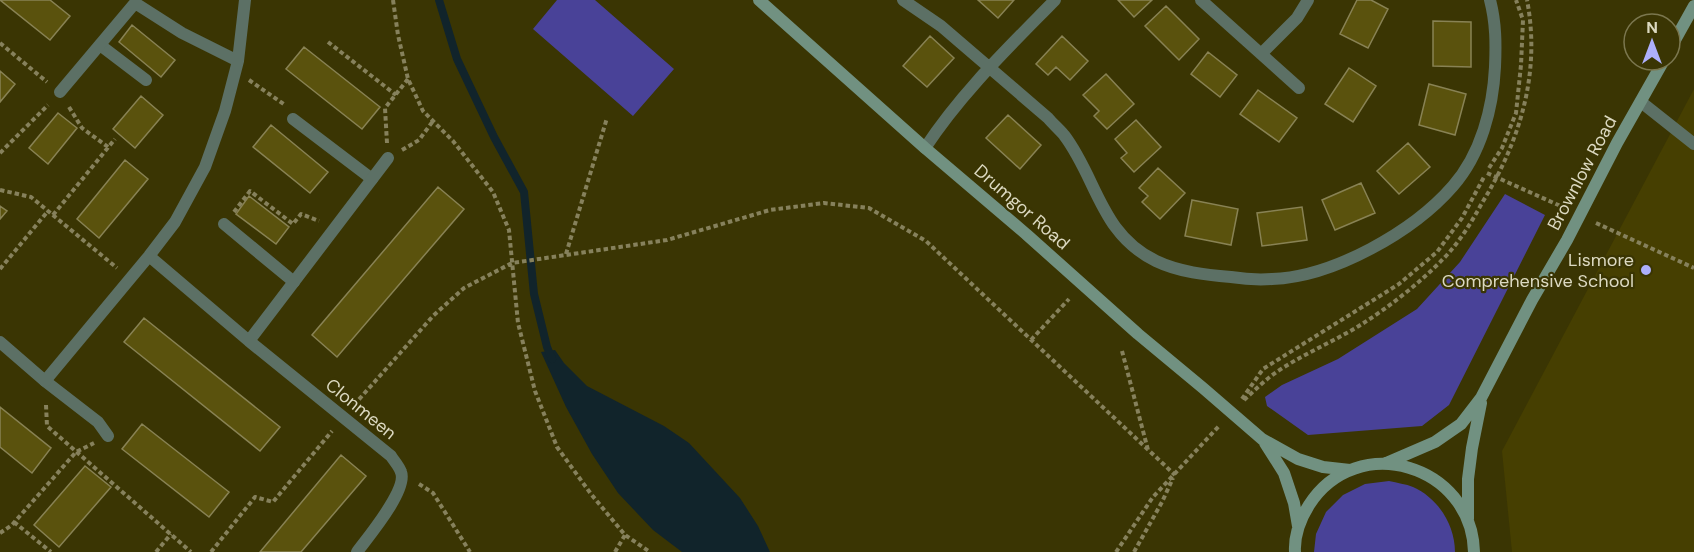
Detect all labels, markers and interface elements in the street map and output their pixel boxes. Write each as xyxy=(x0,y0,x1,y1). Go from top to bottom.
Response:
north arrow xyxy=(1622,12,1682,72)
text: N xyxy=(1646,17,1658,38)
street label: Brownlow Road xyxy=(1542,112,1622,234)
street label: Drumgor Road xyxy=(969,159,1075,255)
place label: Lismore Comprehensive School xyxy=(1442,248,1634,293)
marker: Lismore Comprehensive School xyxy=(1639,263,1653,277)
street label: Clonmeen xyxy=(321,373,401,445)

